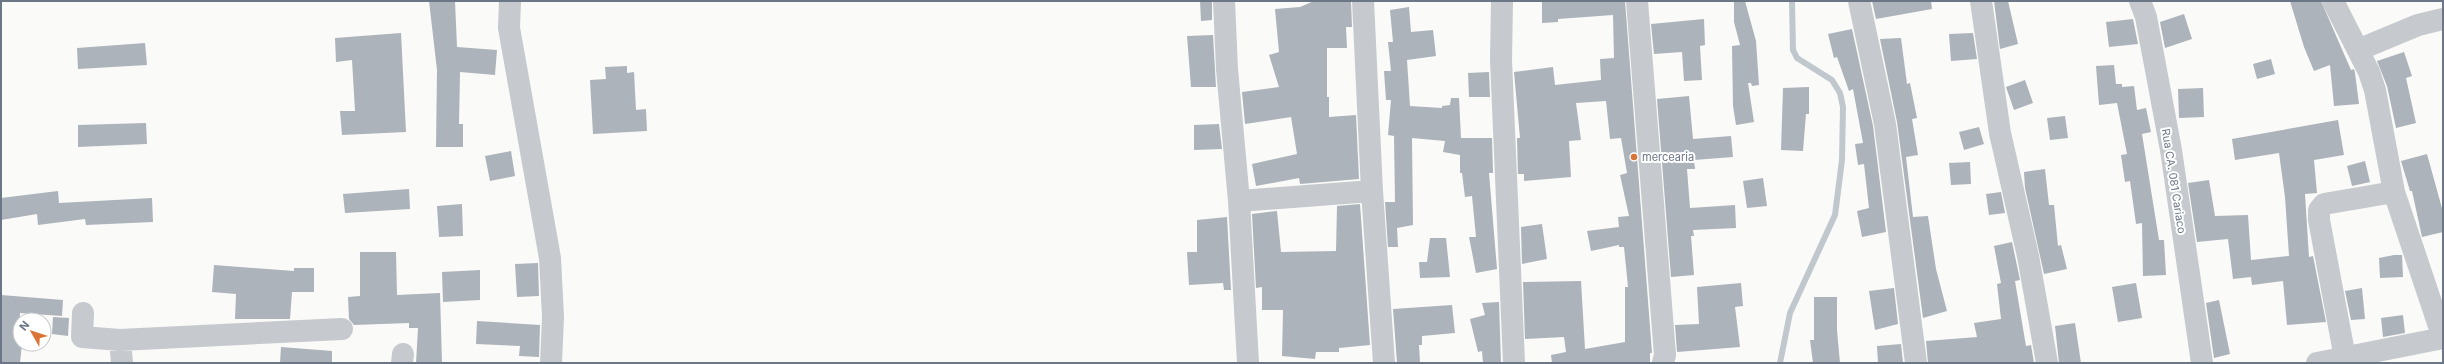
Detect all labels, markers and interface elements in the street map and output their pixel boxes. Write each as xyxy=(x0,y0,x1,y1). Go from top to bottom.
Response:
street label: Rua CA. 081 Cariaco xyxy=(2159,128,2189,235)
place label: mercearia xyxy=(1642,150,1694,164)
marker: mercearia xyxy=(1629,152,1639,162)
north arrow xyxy=(12,312,52,352)
text: N xyxy=(16,318,32,333)

